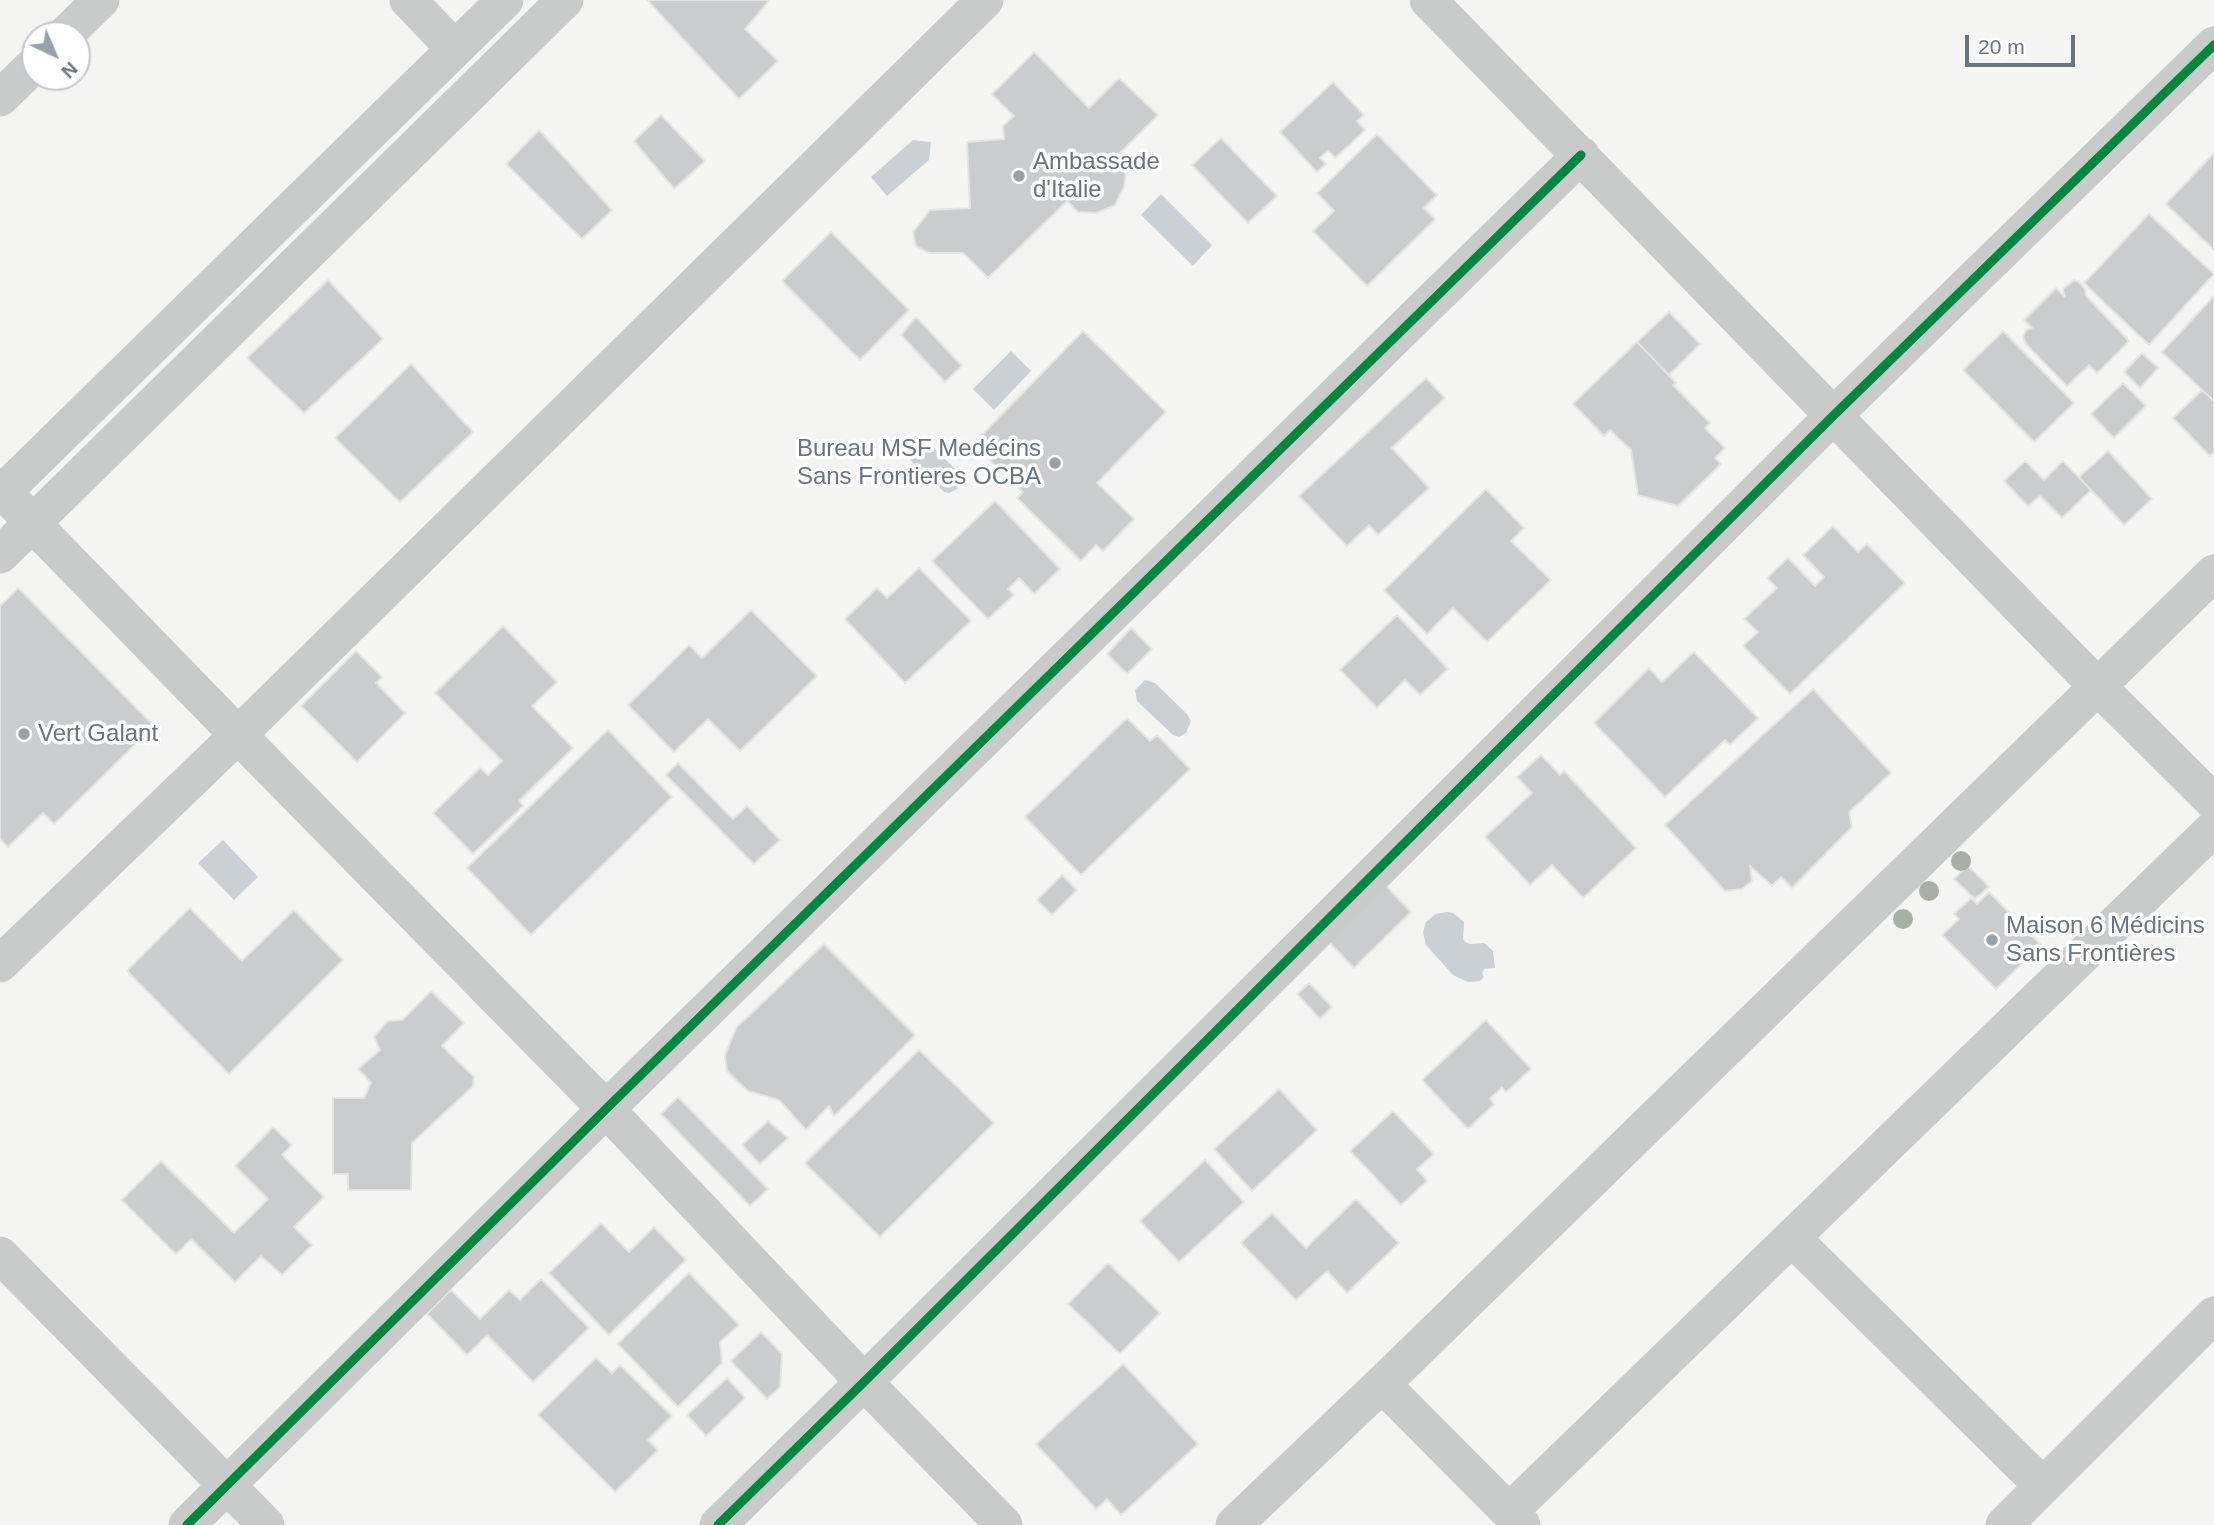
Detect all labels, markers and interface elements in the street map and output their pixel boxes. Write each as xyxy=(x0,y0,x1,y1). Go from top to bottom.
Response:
north arrow xyxy=(21,21,91,91)
scale bar xyxy=(1969,21,2079,65)
text: 20 m xyxy=(1978,35,2025,58)
text: N xyxy=(57,58,82,82)
place label: Ambassade d'Italie xyxy=(1033,148,1160,204)
marker: Ambassade d'Italie xyxy=(1011,168,1027,184)
place label: Bureau MSF Medécins Sans Frontieres OCBA xyxy=(797,435,1041,491)
marker: Bureau MSF Medécins Sans Frontieres OCBA xyxy=(1047,455,1063,471)
place label: Vert Galant xyxy=(38,720,158,748)
marker: Vert Galant xyxy=(16,726,32,742)
place label: Maison 6 Médicins Sans Frontières xyxy=(2006,912,2205,968)
marker: Maison 6 Médicins Sans Frontières xyxy=(1984,932,2000,948)

